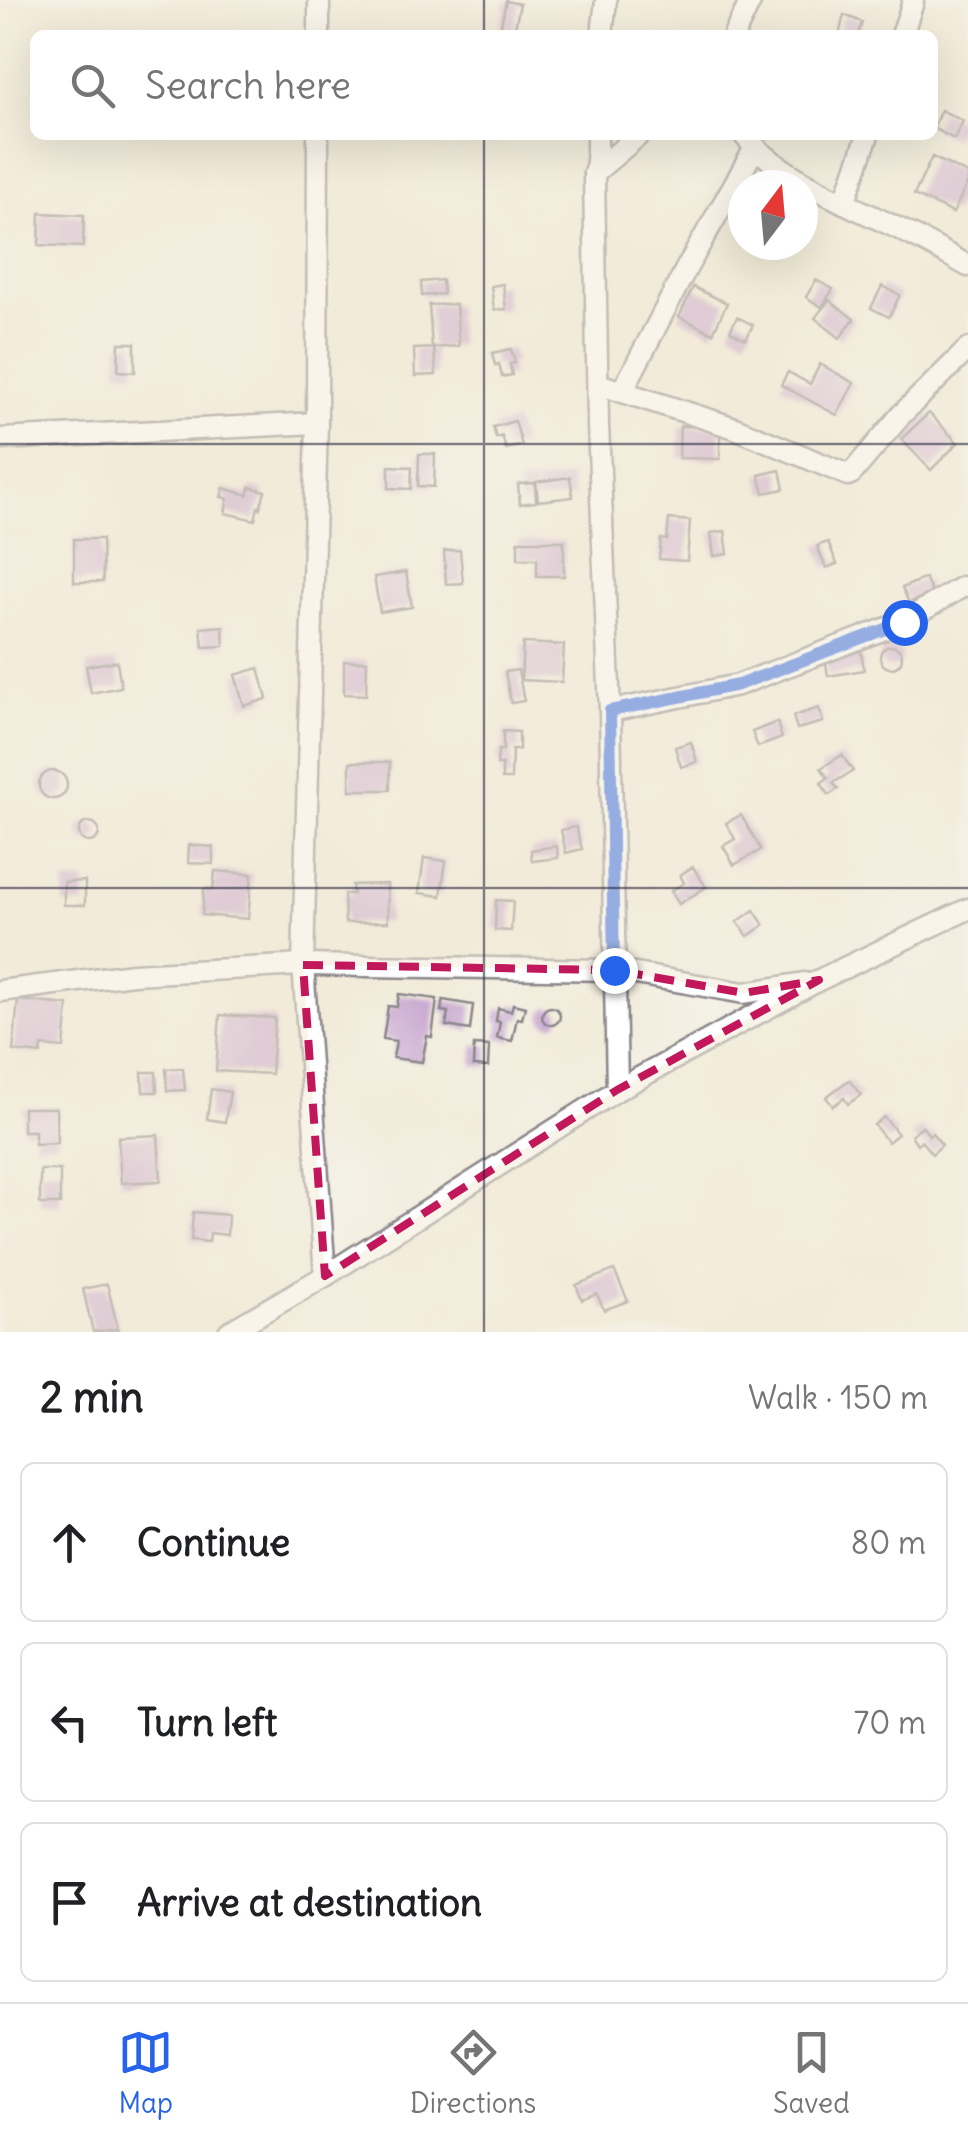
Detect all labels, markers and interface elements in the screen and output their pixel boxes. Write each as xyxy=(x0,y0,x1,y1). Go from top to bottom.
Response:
search box xyxy=(30,30,938,140)
icon: search xyxy=(65,58,120,113)
text: Search here xyxy=(145,62,351,109)
north arrow xyxy=(728,170,818,260)
route start xyxy=(882,600,928,646)
route end xyxy=(592,948,638,994)
text: 2 min xyxy=(40,1371,144,1423)
text: Walk · 150 m xyxy=(748,1377,928,1418)
icon: ahead xyxy=(42,1515,97,1570)
text: Continue xyxy=(137,1519,290,1566)
text: 80 m xyxy=(851,1522,926,1563)
icon: left xyxy=(42,1695,97,1750)
text: Turn left xyxy=(137,1699,277,1746)
text: 70 m xyxy=(854,1702,926,1743)
icon: arrive xyxy=(42,1875,97,1930)
text: Arrive at destination xyxy=(137,1879,482,1926)
tab: Map xyxy=(118,2025,173,2121)
tab: Directions xyxy=(410,2025,536,2121)
tab: Saved xyxy=(773,2025,850,2121)

